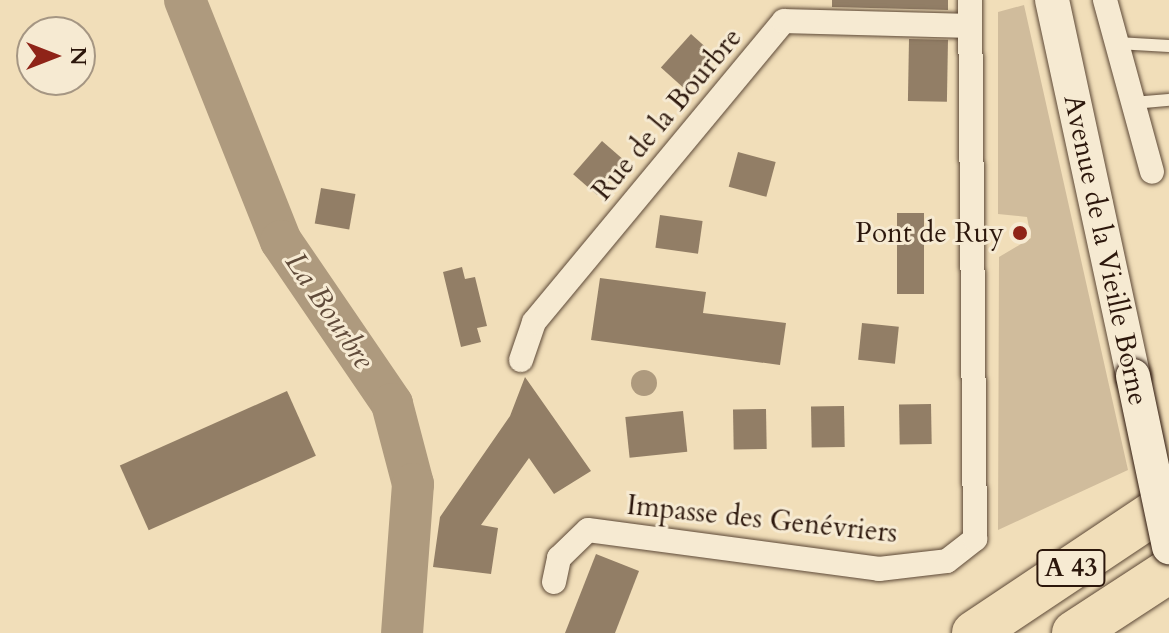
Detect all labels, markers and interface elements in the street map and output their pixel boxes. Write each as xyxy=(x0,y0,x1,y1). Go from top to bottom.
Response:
north arrow xyxy=(16,16,96,96)
street label: Rue de la Bourbre xyxy=(585,21,749,207)
text: N xyxy=(63,46,93,66)
street label: Avenue de la Vieille Borne xyxy=(1057,92,1155,408)
place label: Pont de Ruy xyxy=(855,216,1004,250)
marker: Pont de Ruy xyxy=(1011,224,1029,242)
water label: La Bourbre xyxy=(277,246,381,376)
street label: Impasse des Genévriers xyxy=(625,488,899,550)
road number: A 43 xyxy=(1035,546,1107,590)

